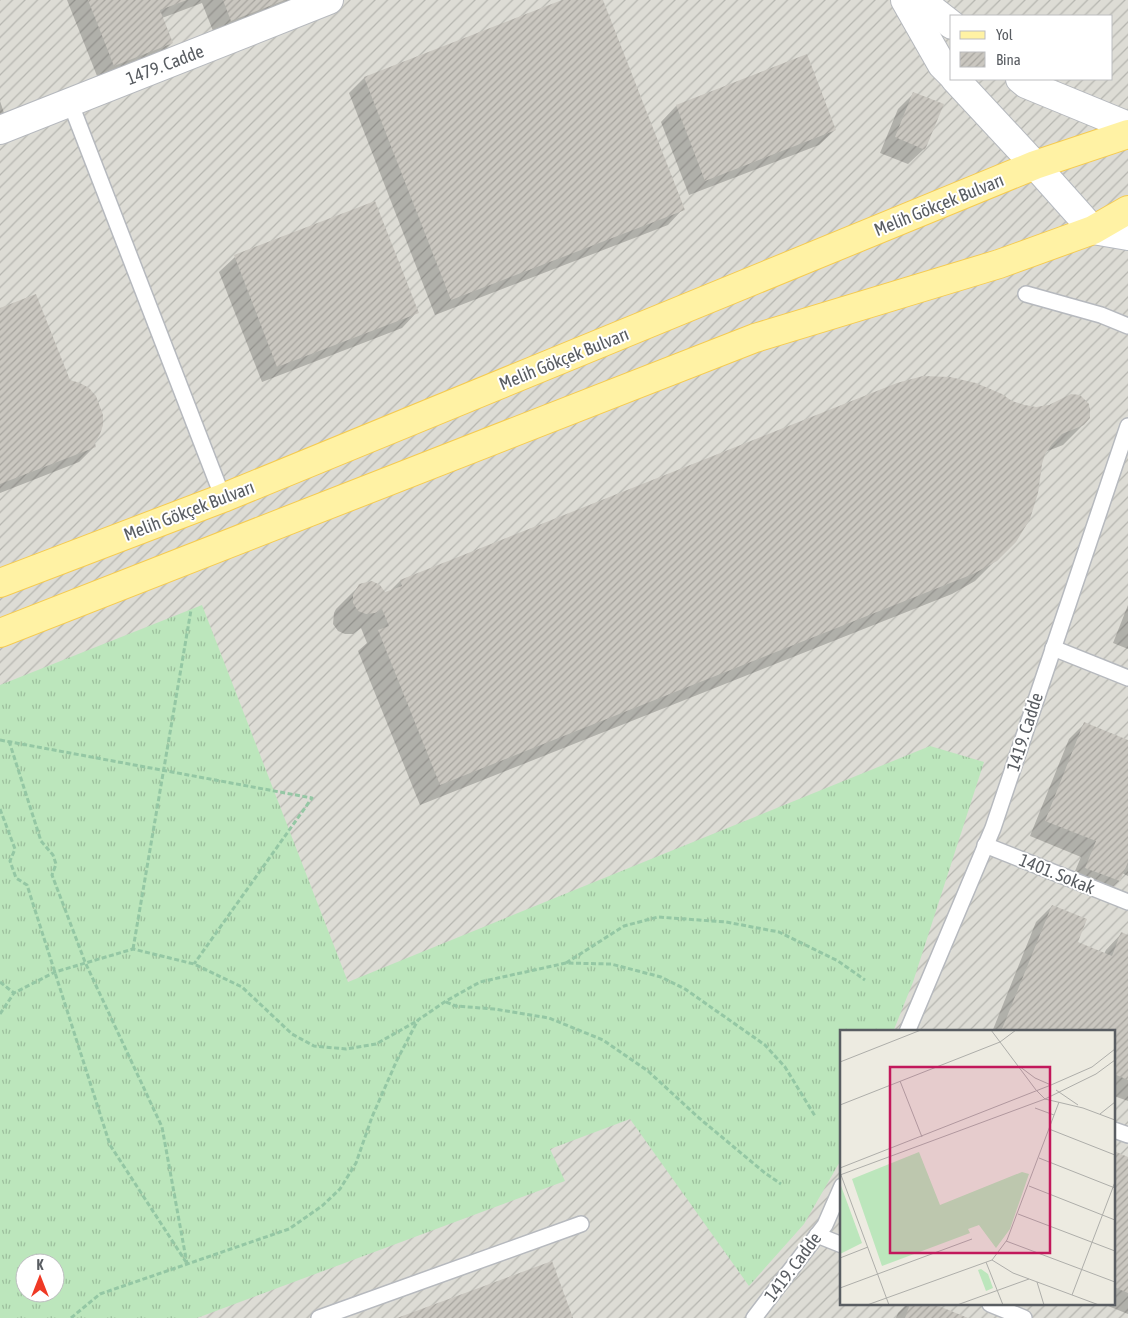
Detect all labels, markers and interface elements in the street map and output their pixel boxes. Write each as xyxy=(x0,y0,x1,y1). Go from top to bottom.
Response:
legend xyxy=(950,15,1113,80)
text: Yol xyxy=(996,26,1013,43)
street label: 1479. Cadde xyxy=(123,40,206,89)
text: Bina xyxy=(996,51,1021,68)
street label: Melih Gökçek Bulvarı xyxy=(871,169,1007,240)
street label: Melih Gökçek Bulvarı xyxy=(496,323,632,394)
street label: Melih Gökçek Bulvarı xyxy=(121,476,257,545)
street label: 1419. Cadde xyxy=(1002,690,1047,774)
street label: 1401. Sokak xyxy=(1016,849,1098,898)
inset map xyxy=(840,1030,1116,1306)
street label: 1419. Cadde xyxy=(760,1228,825,1305)
north arrow xyxy=(15,1253,65,1303)
text: K xyxy=(37,1257,44,1273)

